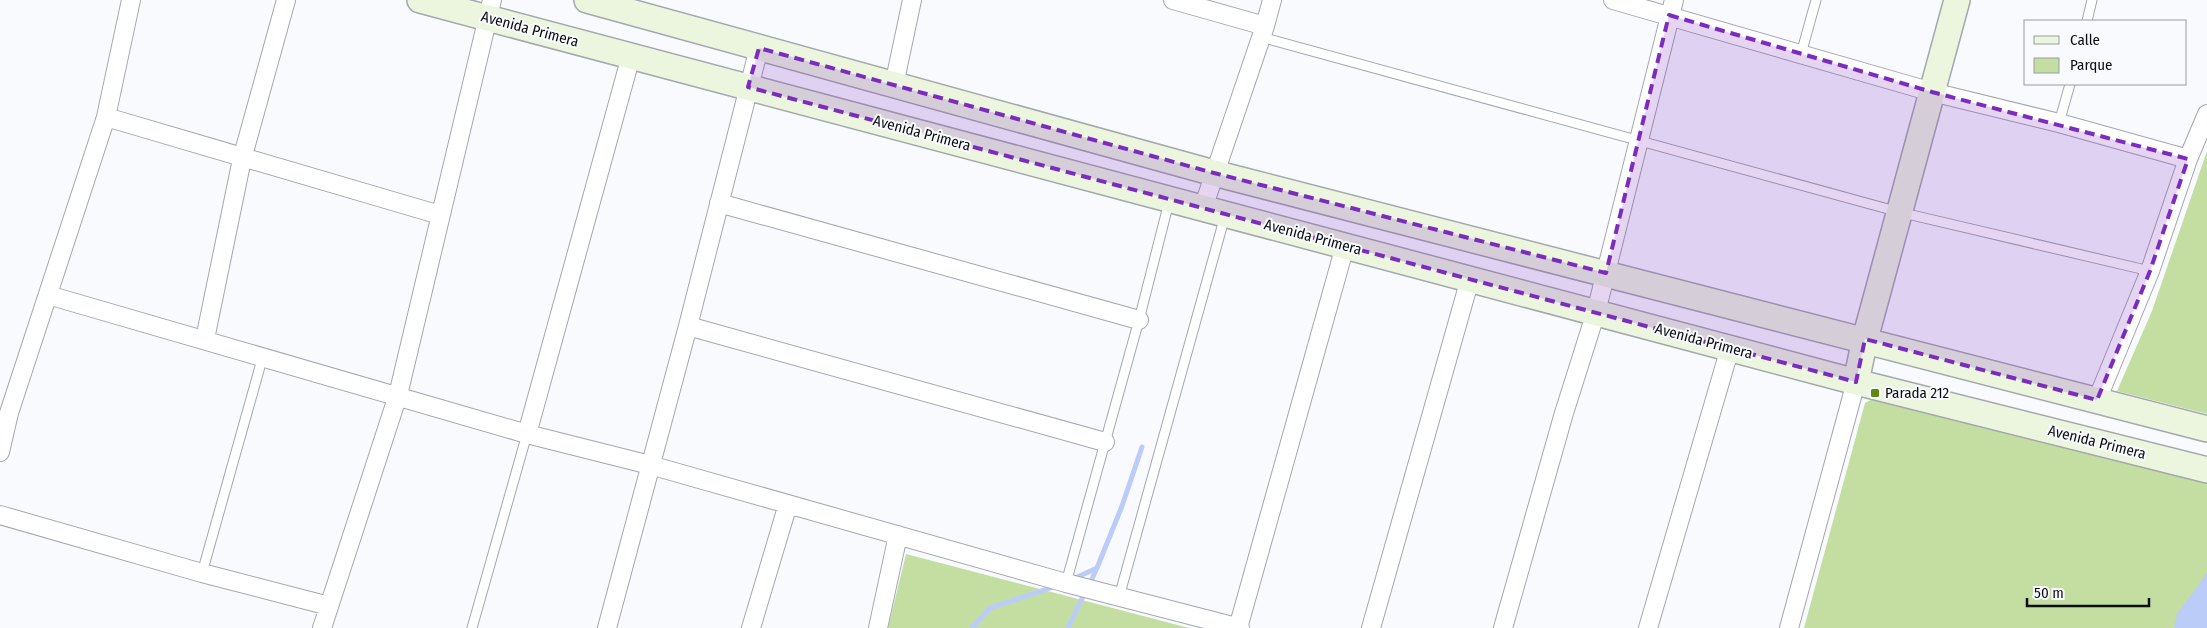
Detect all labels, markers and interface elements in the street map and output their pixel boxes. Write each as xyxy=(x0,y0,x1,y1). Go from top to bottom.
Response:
street label: Avenida Primera xyxy=(479,7,581,51)
legend xyxy=(2024,20,2187,85)
text: Calle xyxy=(2070,31,2100,49)
text: Parque xyxy=(2070,56,2113,74)
street label: Avenida Primera xyxy=(871,111,973,155)
street label: Avenida Primera xyxy=(1262,215,1364,259)
street label: Avenida Primera xyxy=(1653,319,1755,363)
place label: Parada 212 xyxy=(1885,384,1950,402)
marker: Parada 212 xyxy=(1869,387,1881,399)
street label: Avenida Primera xyxy=(2046,421,2148,463)
scale bar xyxy=(2027,576,2150,608)
text: 50 m xyxy=(2034,584,2064,602)

